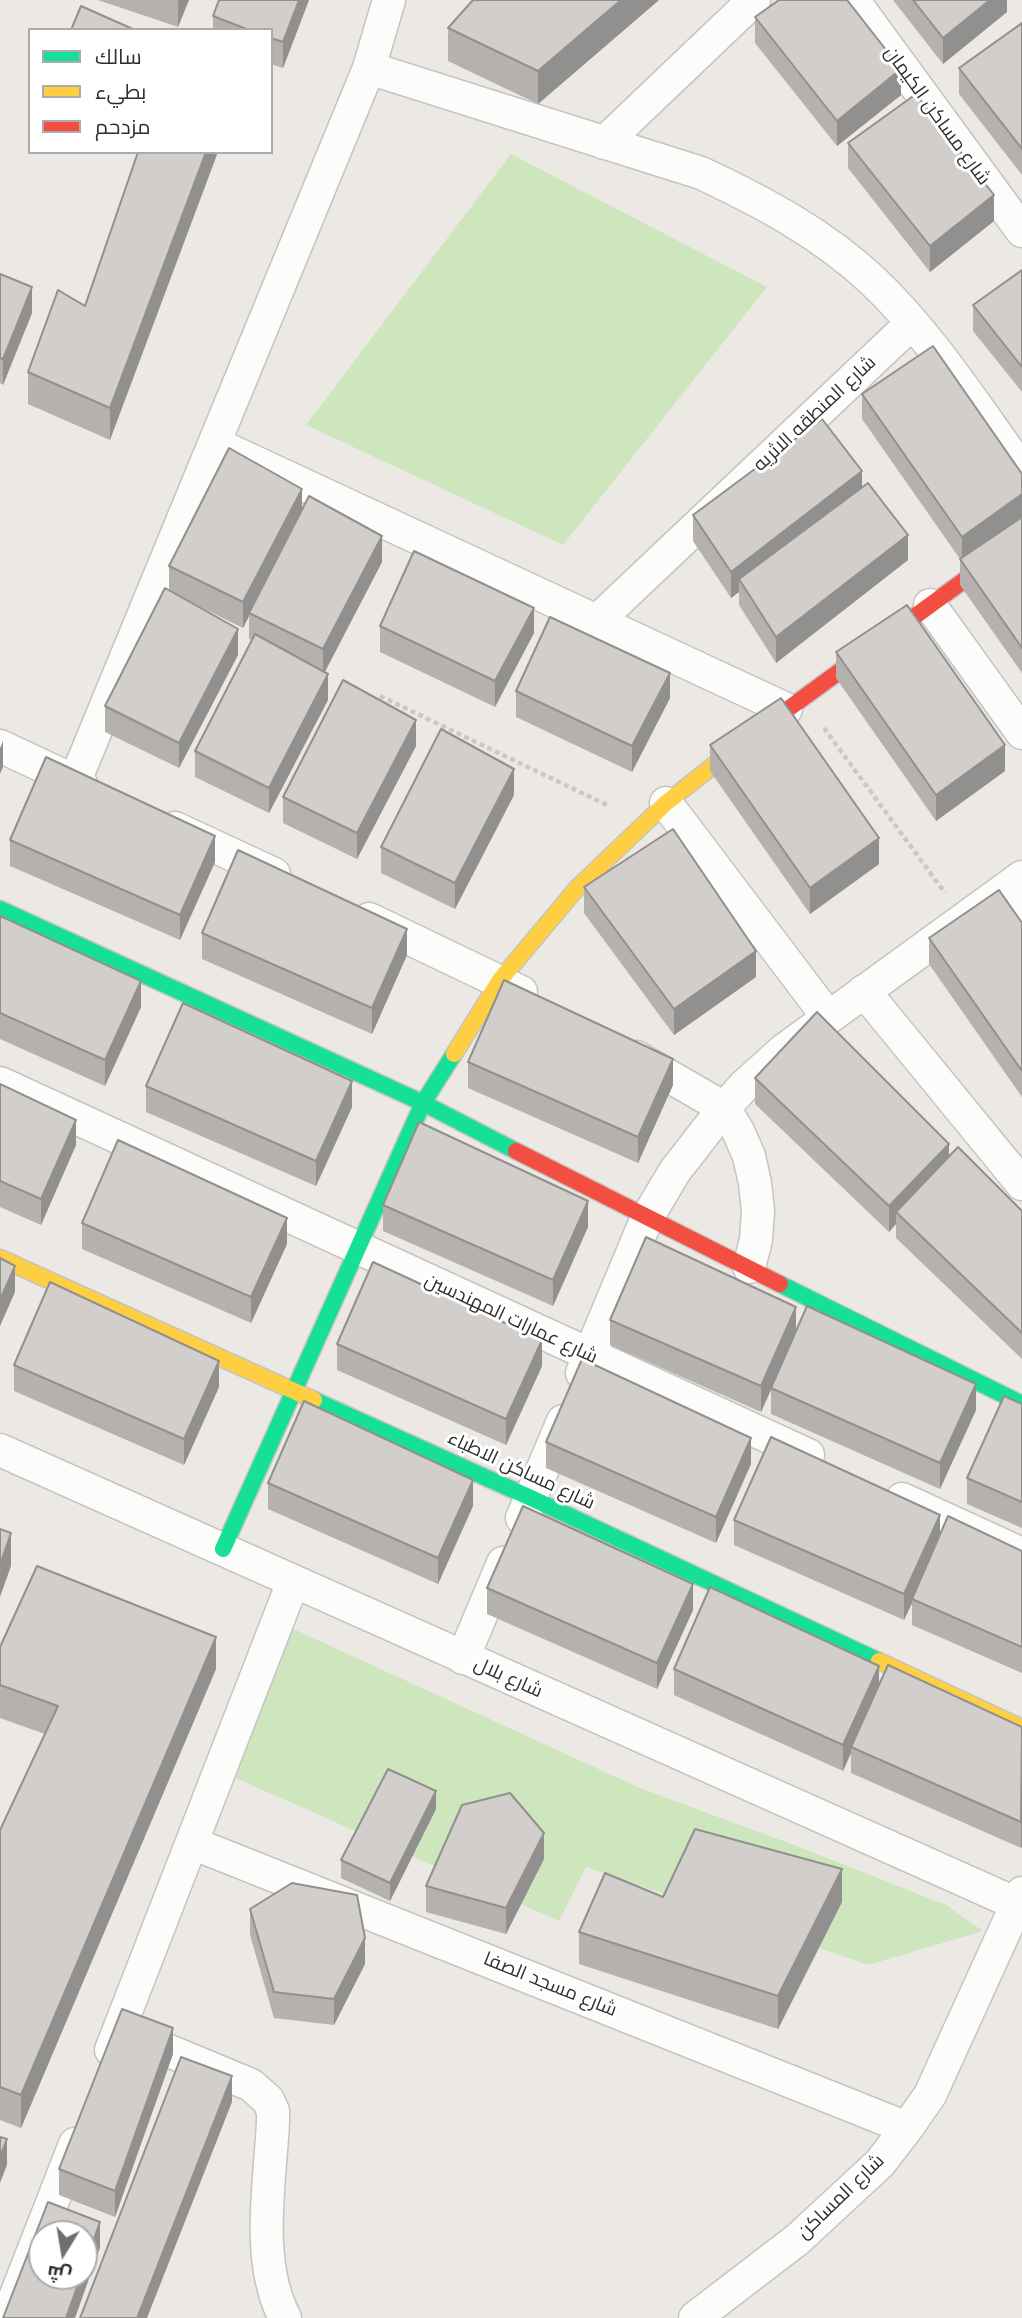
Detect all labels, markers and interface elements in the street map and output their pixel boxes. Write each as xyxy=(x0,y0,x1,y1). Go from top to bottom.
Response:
legend xyxy=(28,28,273,154)
street label: شارع مساكن الكيمان xyxy=(879,42,995,190)
text: سالك xyxy=(95,45,142,68)
text: بطيء xyxy=(95,80,146,103)
text: مزدحم xyxy=(95,115,150,138)
street label: شارع المنطقه الاثريه xyxy=(749,351,881,477)
street label: شارع عمارات المهندسين xyxy=(421,1269,601,1369)
street label: شارع مساكن الاطباء xyxy=(444,1427,598,1515)
street label: شارع بلال xyxy=(470,1653,546,1703)
street label: شارع مسجد الصفا xyxy=(480,1948,620,2022)
street label: شارع المساكن xyxy=(793,2150,889,2244)
north arrow xyxy=(28,2220,98,2290)
text: ش xyxy=(45,2262,73,2287)

